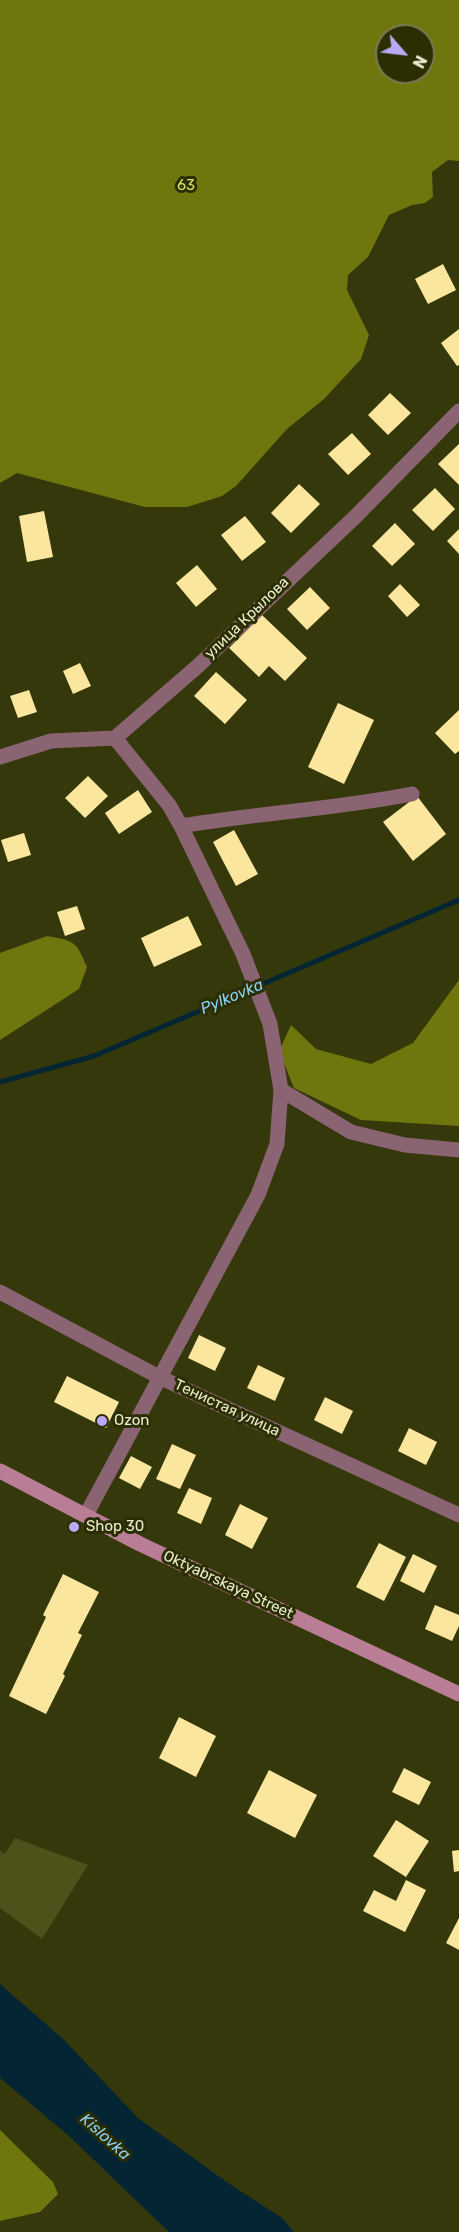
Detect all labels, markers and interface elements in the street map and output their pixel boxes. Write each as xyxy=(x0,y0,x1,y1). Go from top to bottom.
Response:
north arrow xyxy=(375,24,435,84)
text: N xyxy=(408,52,431,71)
park label: 63 xyxy=(177,177,195,195)
street label: улица Крылова xyxy=(201,573,293,663)
water label: Pylkovka xyxy=(198,975,266,1019)
street label: Тенистая улица xyxy=(171,1376,283,1440)
place label: Ozon xyxy=(114,1412,149,1430)
marker: Ozon xyxy=(95,1414,109,1428)
place label: Shop 30 xyxy=(86,1518,144,1536)
marker: Shop 30 xyxy=(67,1520,81,1534)
street label: Oktyabrskaya Street xyxy=(160,1547,296,1623)
water label: Kislovka xyxy=(76,2110,134,2164)

